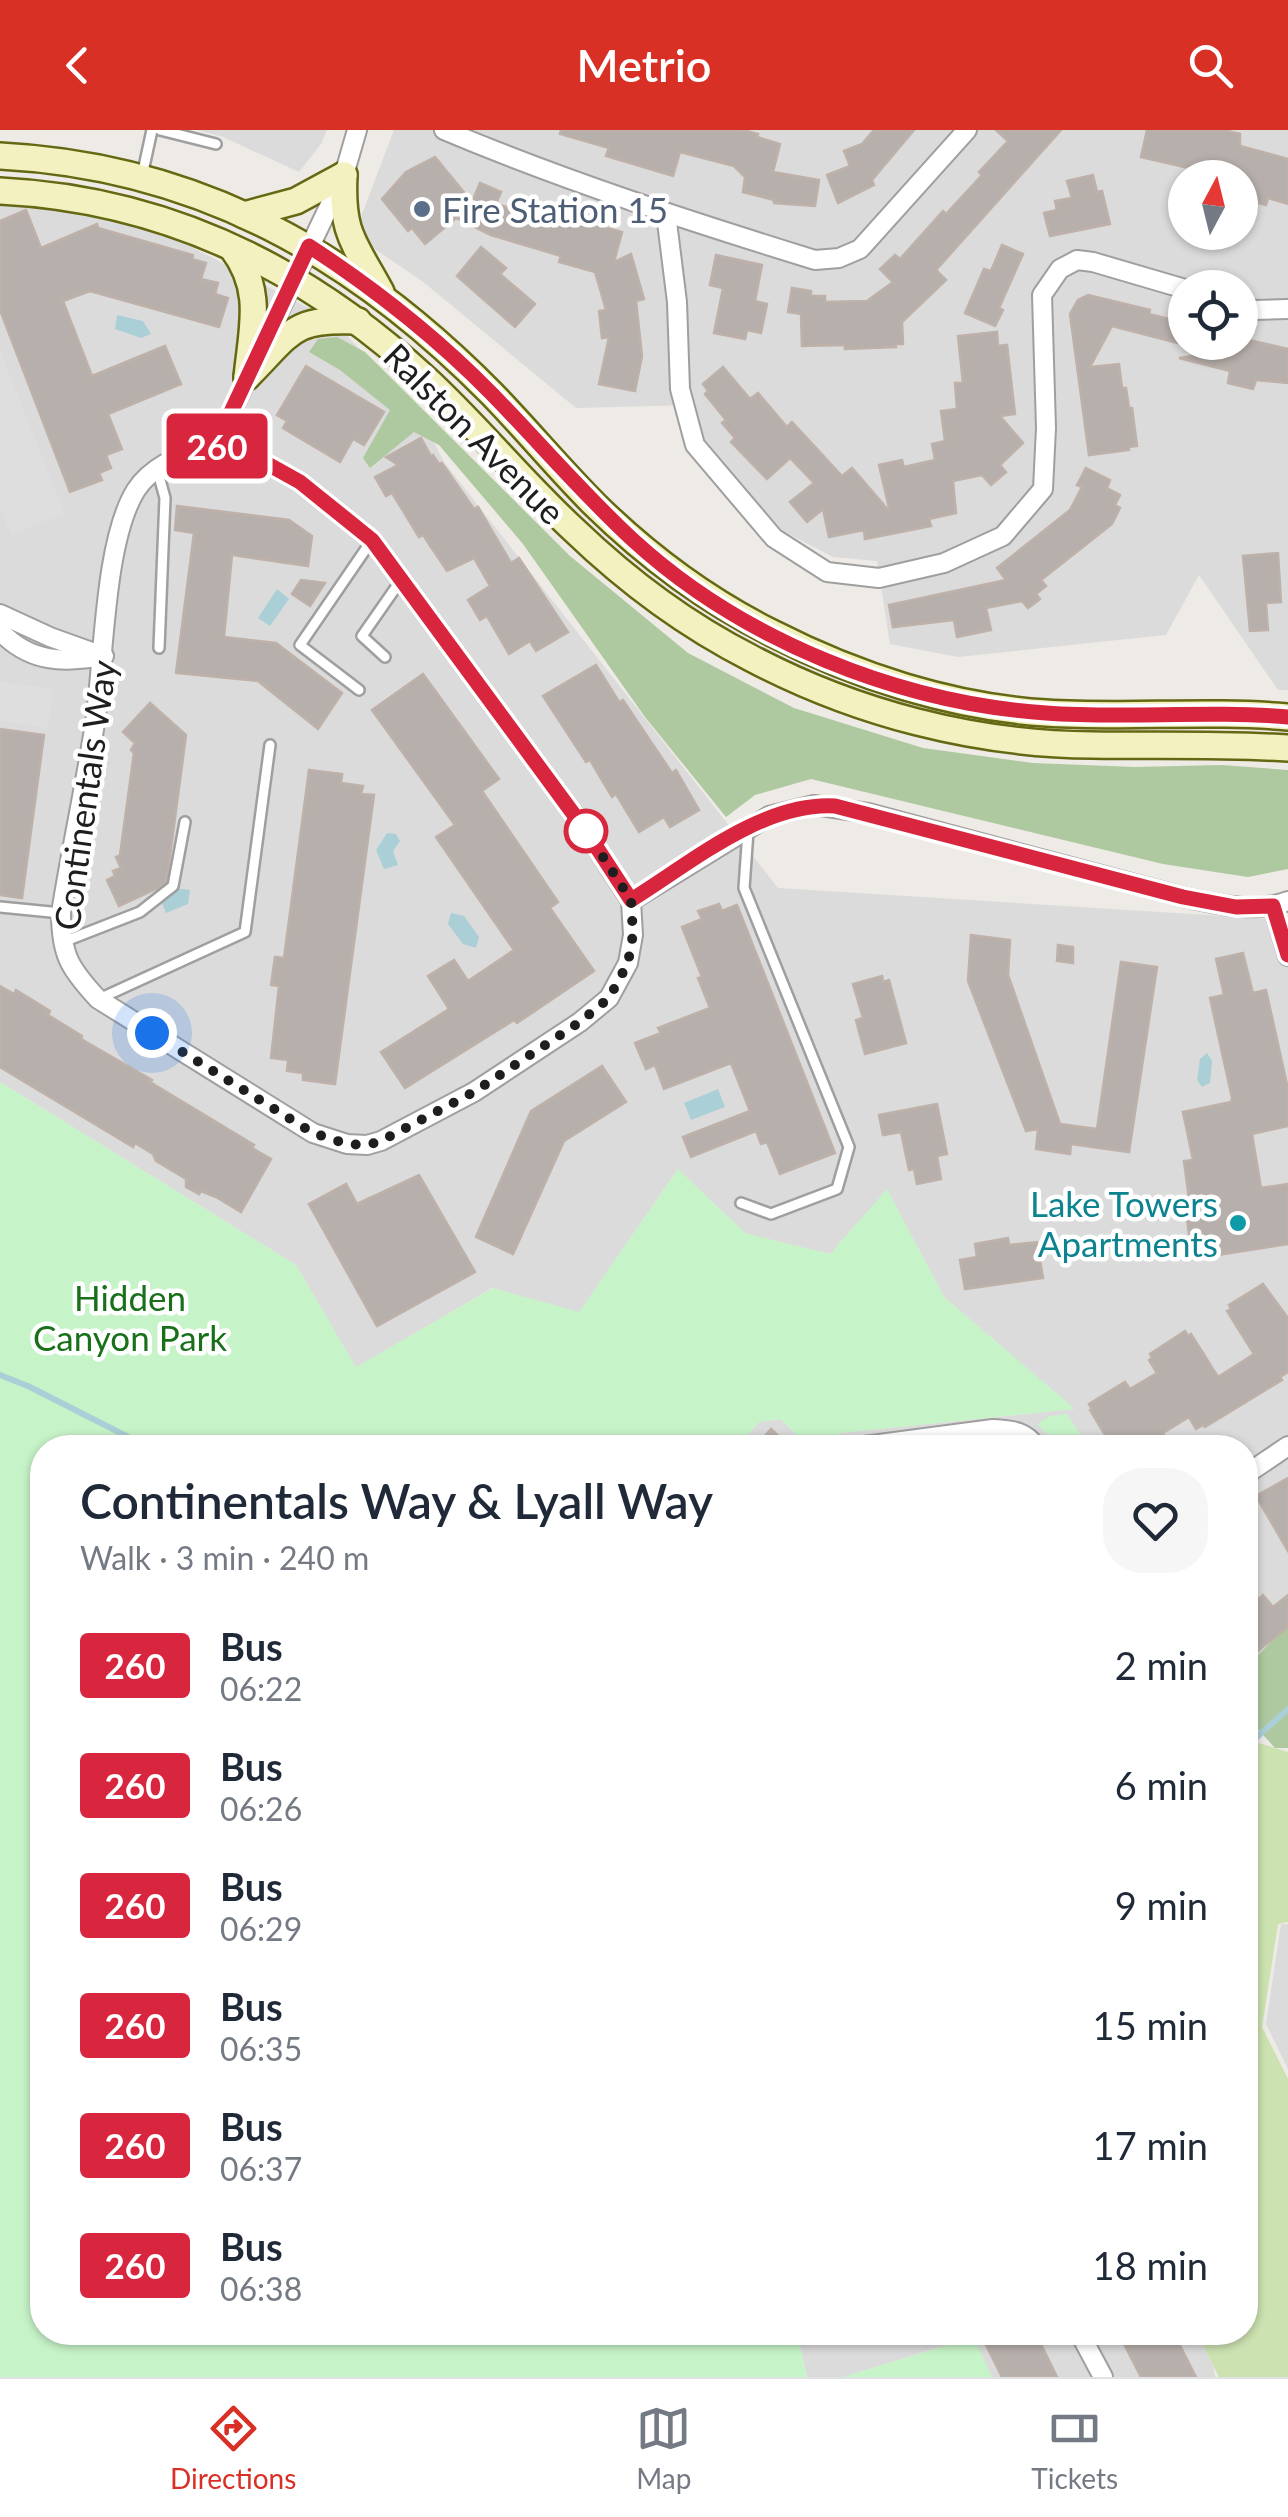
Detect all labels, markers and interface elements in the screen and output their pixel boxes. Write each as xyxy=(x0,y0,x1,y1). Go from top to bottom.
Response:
icon: back xyxy=(50,38,105,93)
text: Metrio xyxy=(576,38,712,92)
icon: search xyxy=(1183,38,1238,93)
north arrow xyxy=(1168,160,1258,250)
map controls xyxy=(1168,160,1258,360)
place label: Fire Station 15 xyxy=(442,188,668,230)
marker: Fire Station 15 xyxy=(411,198,433,220)
button: locate xyxy=(1168,270,1258,360)
street label: Ralston Avenue xyxy=(376,334,574,532)
line badge: 260 xyxy=(160,414,274,478)
text: 260 xyxy=(187,425,247,467)
street label: Continentals Way xyxy=(44,657,124,933)
unlabelled marker xyxy=(565,810,607,852)
your location xyxy=(127,1008,177,1058)
place label: Lake Towers Apartments xyxy=(1030,1182,1218,1264)
marker: Lake Towers Apartments xyxy=(1227,1212,1249,1234)
park label: Hidden Canyon Park xyxy=(33,1276,227,1358)
button: heart xyxy=(1103,1468,1208,1573)
text: Continentals Way & Lyall Way xyxy=(80,1472,713,1529)
text: Walk · 3 min · 240 m xyxy=(80,1538,369,1577)
text: Bus xyxy=(220,1623,283,1669)
text: 2 min xyxy=(1115,1642,1208,1688)
text: 260 xyxy=(105,1644,165,1686)
text: 06:22 xyxy=(220,1669,302,1708)
text: Bus xyxy=(220,1743,283,1789)
text: 6 min xyxy=(1115,1762,1208,1808)
text: 260 xyxy=(105,1764,165,1806)
text: 06:26 xyxy=(220,1789,302,1828)
text: Bus xyxy=(220,1863,283,1909)
text: 9 min xyxy=(1115,1882,1208,1928)
text: 260 xyxy=(105,1884,165,1926)
text: 06:29 xyxy=(220,1909,302,1948)
text: Bus xyxy=(220,1983,283,2029)
text: 15 min xyxy=(1093,2002,1208,2048)
text: 260 xyxy=(105,2004,165,2046)
text: 06:35 xyxy=(220,2029,302,2068)
text: Bus xyxy=(220,2103,283,2149)
text: 17 min xyxy=(1093,2122,1208,2168)
text: 260 xyxy=(105,2124,165,2166)
text: 06:37 xyxy=(220,2149,302,2188)
text: Bus xyxy=(220,2223,283,2269)
text: 18 min xyxy=(1093,2242,1208,2288)
text: 260 xyxy=(105,2244,165,2286)
text: 06:38 xyxy=(220,2269,302,2308)
tab: Directions xyxy=(170,2401,296,2495)
tab: Map xyxy=(636,2401,691,2495)
tab: Tickets xyxy=(1031,2401,1118,2495)

